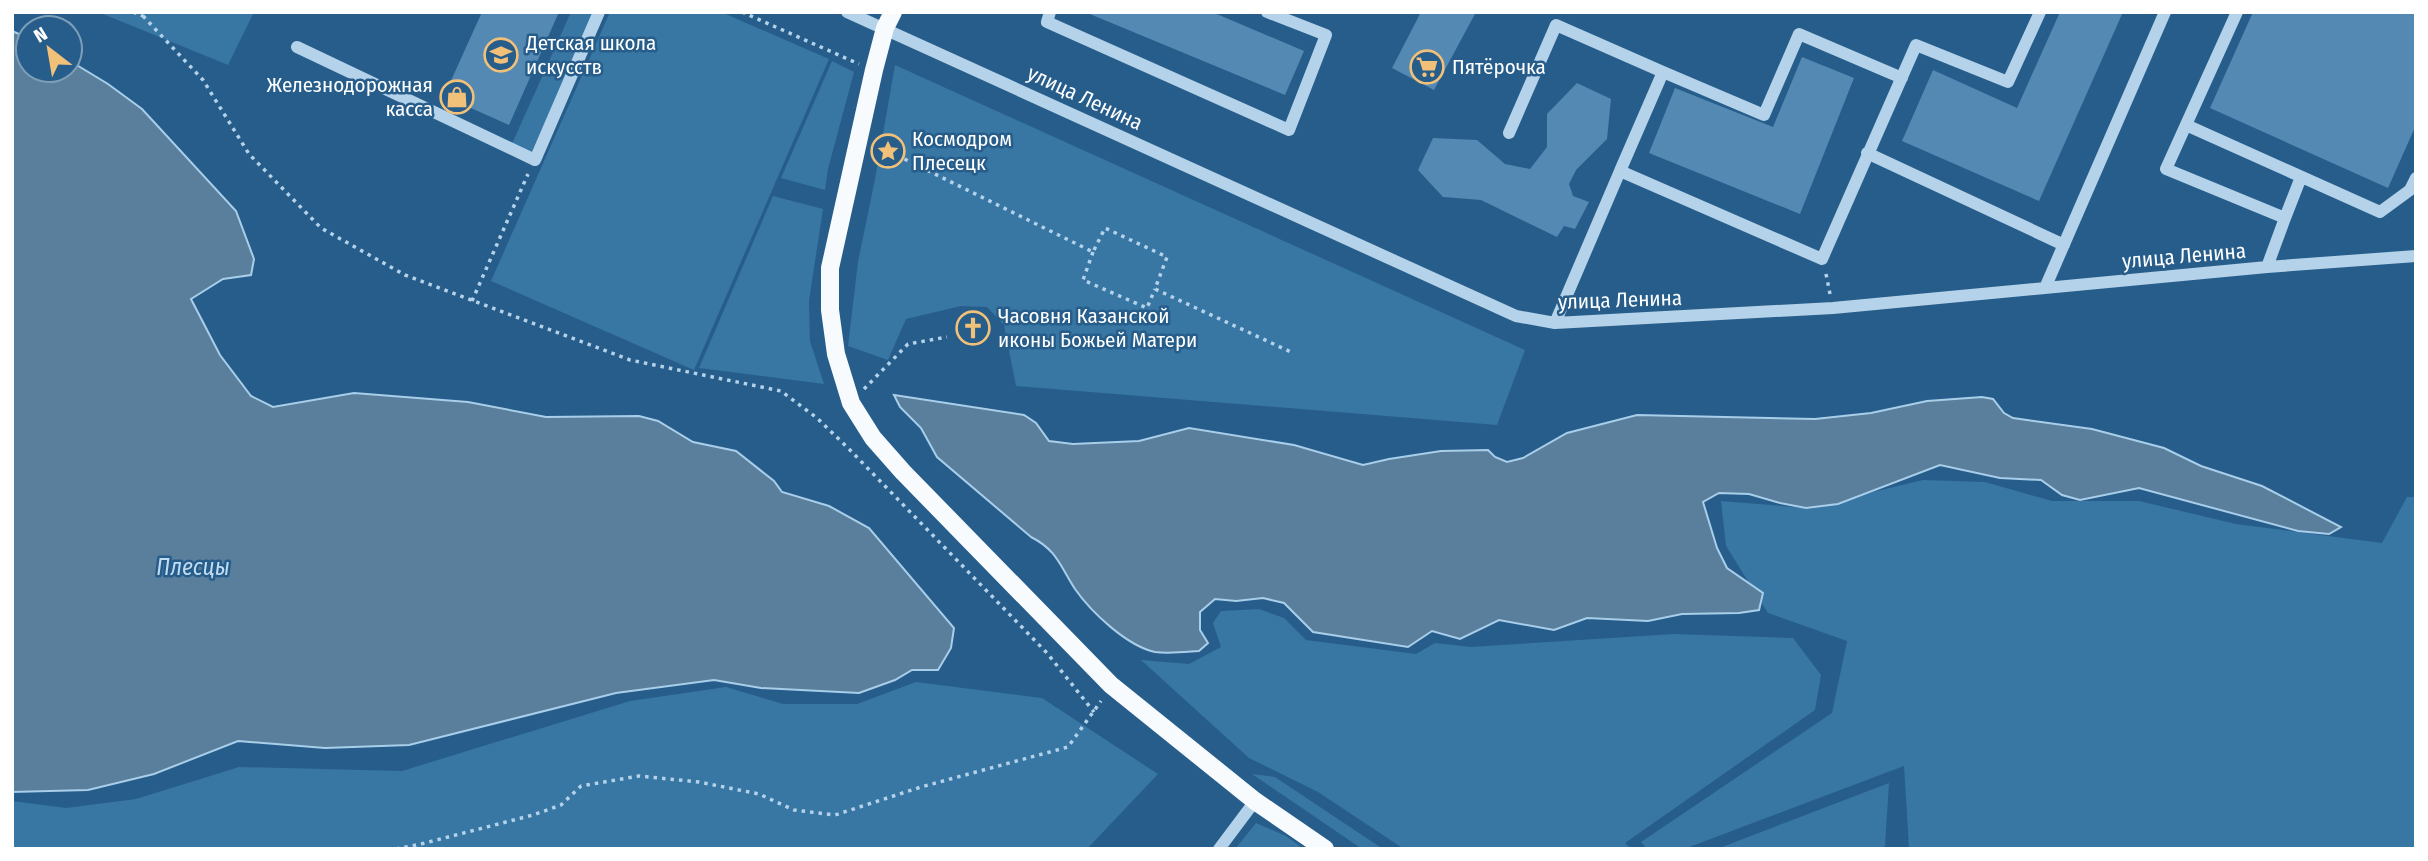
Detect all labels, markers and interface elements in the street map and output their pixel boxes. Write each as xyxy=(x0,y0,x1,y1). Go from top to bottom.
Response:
north arrow xyxy=(14,14,84,84)
text: N xyxy=(30,22,51,48)
place label: Детская школа искусств xyxy=(525,30,656,80)
school or university icon: Детская школа искусств xyxy=(482,36,520,74)
supermarket icon: Пятёрочка xyxy=(1408,48,1446,86)
place label: Пятёрочка xyxy=(1452,54,1546,80)
street label: улица Ленина xyxy=(1023,60,1147,136)
place label: Железнодорожная касса xyxy=(267,72,433,122)
shop icon: Железнодорожная касса xyxy=(438,78,476,116)
place label: Космодром Плесецк xyxy=(912,126,1012,176)
place icon: Космодром Плесецк xyxy=(869,132,907,170)
street label: улица Ленина xyxy=(2121,238,2247,274)
street label: улица Ленина xyxy=(1557,285,1683,315)
place label: Часовня Казанской иконы Божьей Матери xyxy=(998,303,1197,353)
church icon: Часовня Казанской иконы Божьей Матери xyxy=(954,309,992,347)
water label: Плесцы xyxy=(156,553,230,581)

